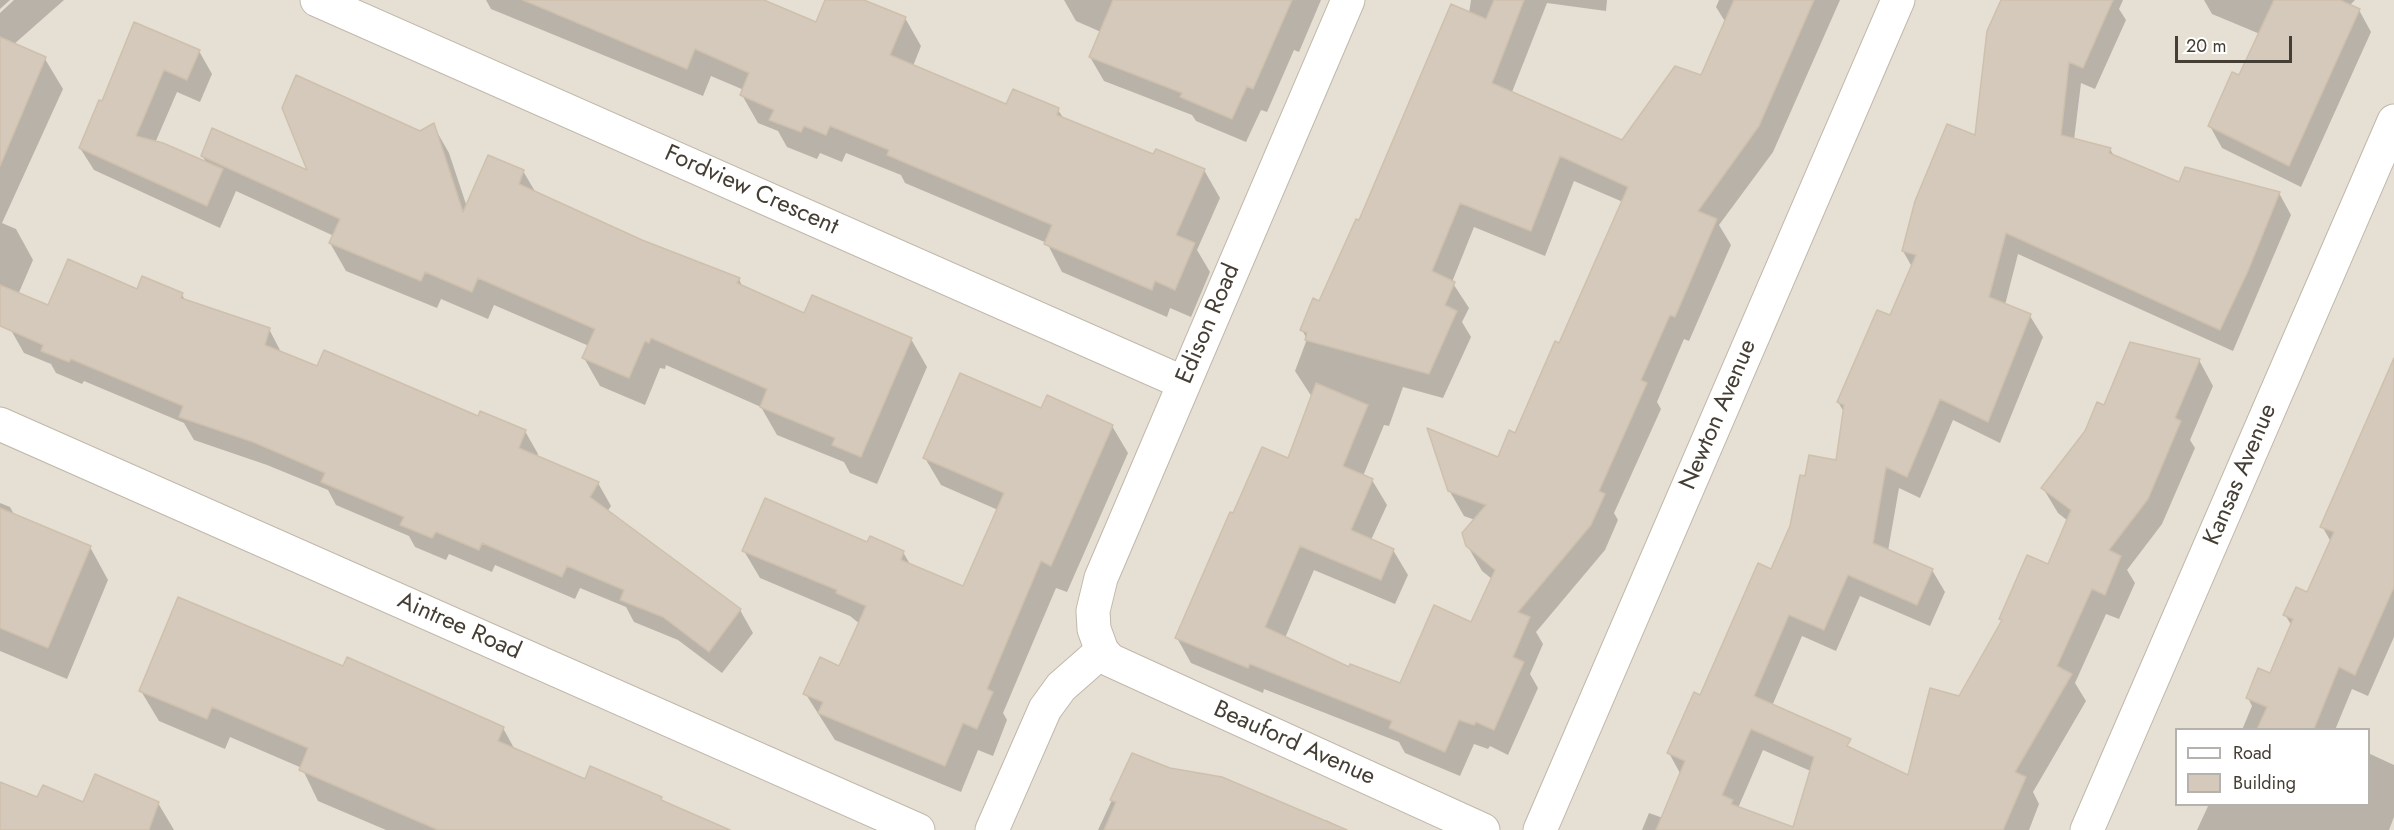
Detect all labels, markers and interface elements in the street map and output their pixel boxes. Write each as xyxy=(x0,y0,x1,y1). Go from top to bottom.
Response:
scale bar xyxy=(2178,24,2295,62)
text: 20 m xyxy=(2186,33,2226,59)
street label: Fordview Crescent xyxy=(660,140,842,242)
street label: Edison Road xyxy=(1171,260,1247,388)
street label: Newton Avenue xyxy=(1674,336,1764,494)
street label: Kansas Avenue xyxy=(2198,400,2284,550)
street label: Aintree Road xyxy=(393,587,525,667)
street label: Beauford Avenue xyxy=(1209,696,1379,792)
legend xyxy=(2175,728,2370,806)
text: Road xyxy=(2233,740,2272,766)
text: Building xyxy=(2233,770,2296,796)

